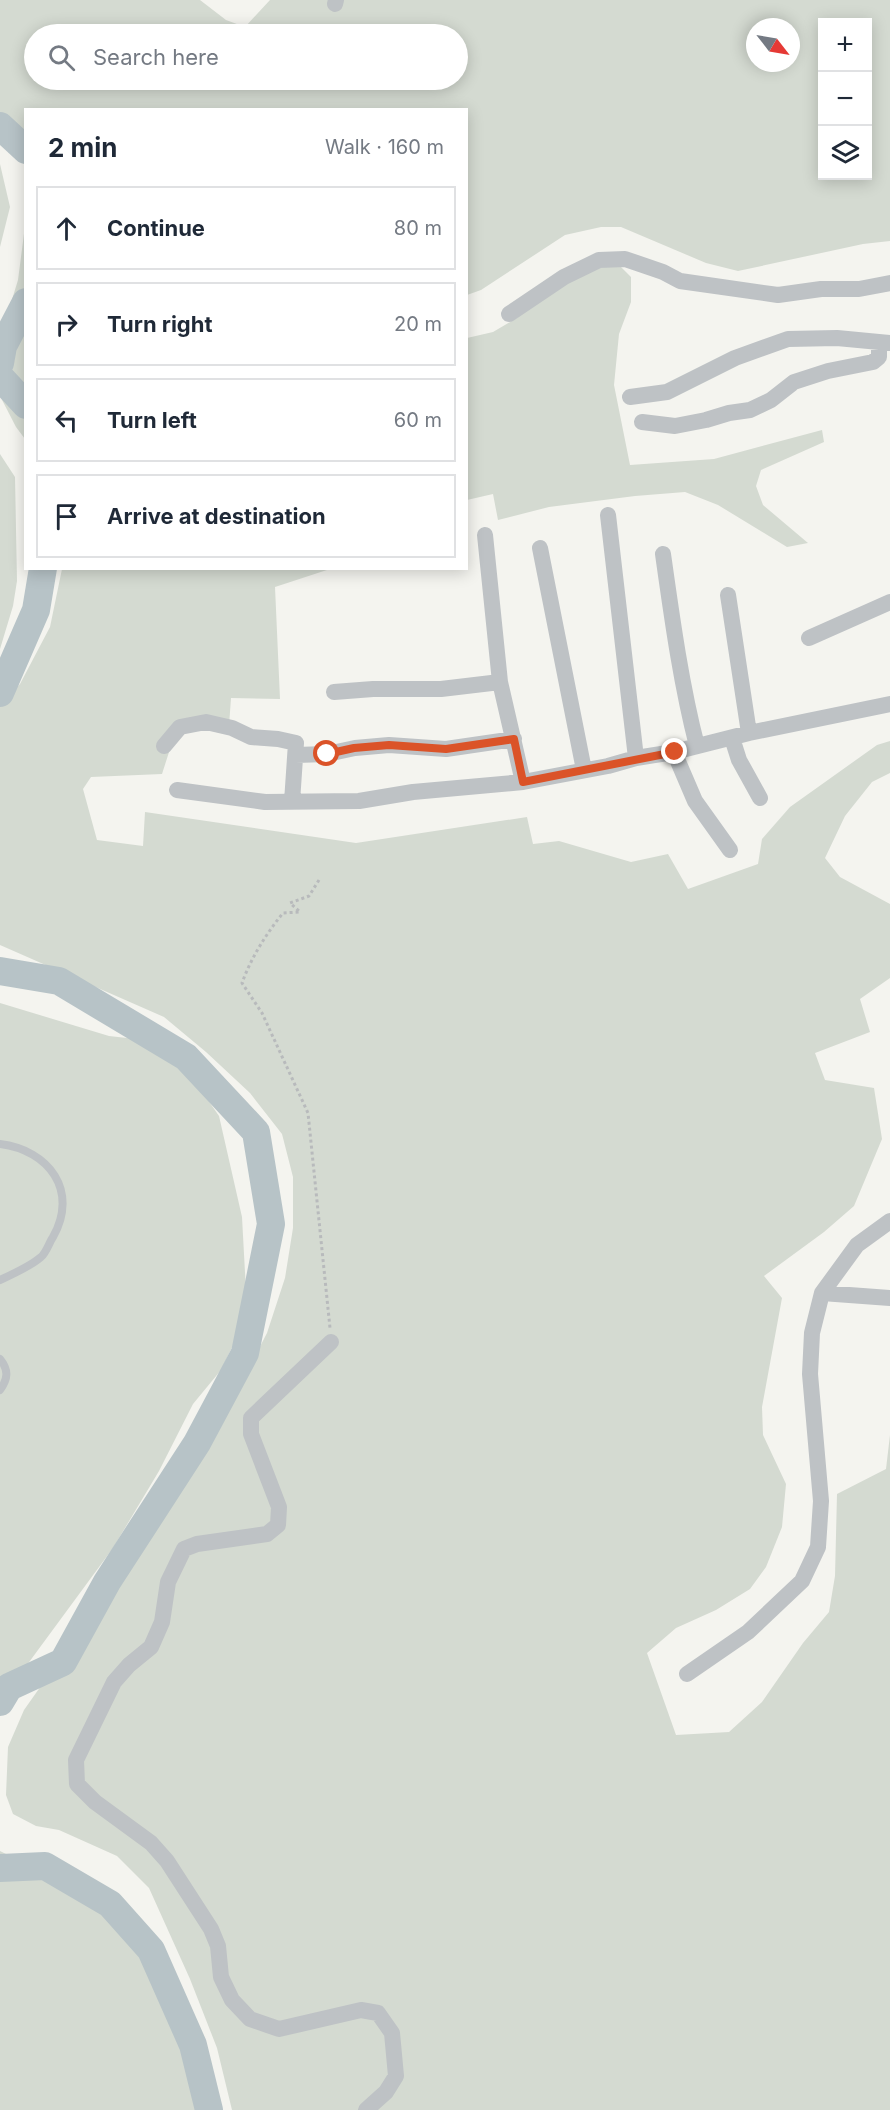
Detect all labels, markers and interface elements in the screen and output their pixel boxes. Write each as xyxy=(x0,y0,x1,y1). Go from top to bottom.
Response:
north arrow xyxy=(746,18,800,72)
map controls xyxy=(818,18,872,180)
button: + xyxy=(818,18,872,72)
search box xyxy=(24,24,468,90)
icon: search xyxy=(45,41,78,74)
text: Search here xyxy=(93,44,219,70)
button: − xyxy=(818,72,872,126)
button: layers xyxy=(818,126,872,180)
text: 2 min xyxy=(48,132,118,163)
text: Walk · 160 m xyxy=(325,135,444,159)
icon: ahead xyxy=(50,212,83,245)
text: Continue xyxy=(107,215,205,241)
text: 80 m xyxy=(394,216,442,240)
icon: right xyxy=(50,308,83,341)
text: Turn right xyxy=(107,311,213,337)
text: 20 m xyxy=(394,312,442,336)
icon: left xyxy=(50,404,83,437)
text: Turn left xyxy=(107,407,197,433)
text: 60 m xyxy=(394,408,442,432)
icon: arrive xyxy=(50,500,83,533)
text: Arrive at destination xyxy=(107,503,326,529)
route end xyxy=(661,738,687,764)
route start xyxy=(313,740,339,766)

